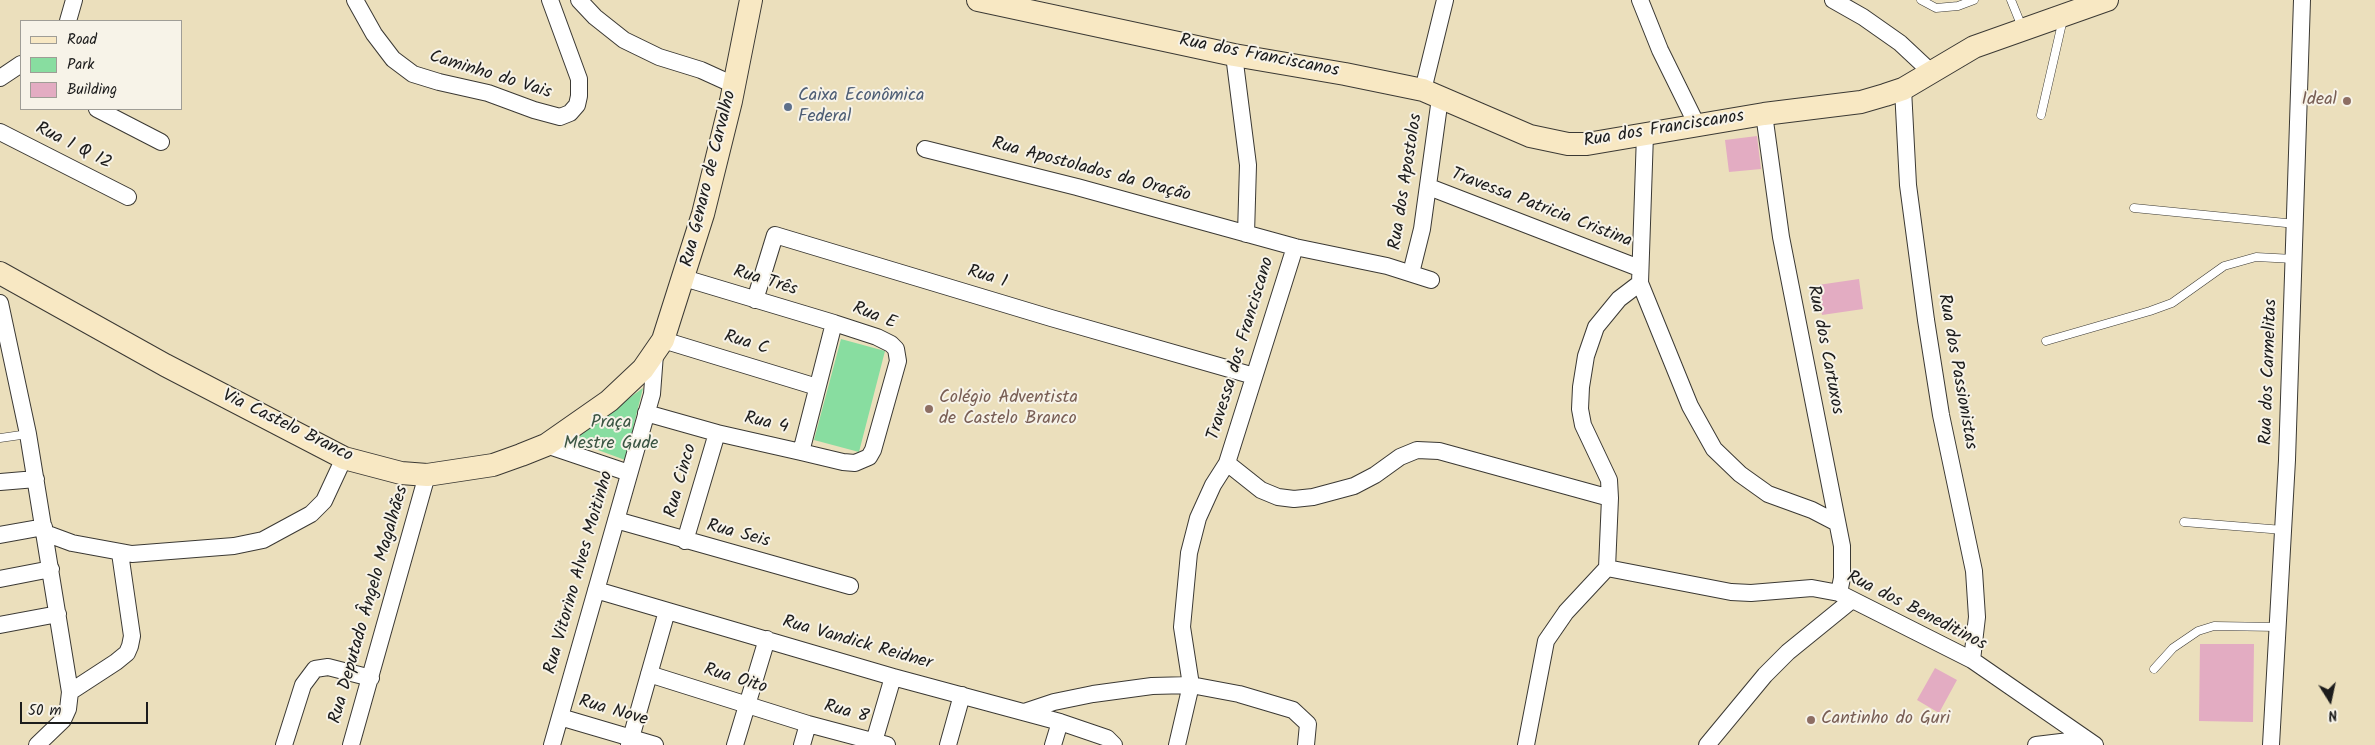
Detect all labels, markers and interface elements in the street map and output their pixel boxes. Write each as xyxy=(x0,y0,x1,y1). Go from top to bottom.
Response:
legend xyxy=(20,20,182,110)
text: Road xyxy=(67,28,97,52)
street label: Rua dos Franciscanos xyxy=(1177,31,1341,83)
street label: Caminho do Vais xyxy=(426,47,554,105)
text: Park xyxy=(67,53,94,77)
text: Building xyxy=(67,78,117,102)
place label: Caixa Econômica Federal xyxy=(798,86,924,128)
street label: Rua Genaro de Carvalho xyxy=(678,89,742,269)
place label: Ideal xyxy=(2301,90,2337,112)
marker: Ideal xyxy=(2341,95,2353,107)
marker: Caixa Econômica Federal xyxy=(782,101,794,113)
street label: Rua dos Franciscanos xyxy=(1582,107,1746,153)
street label: Rua dos Apostolos xyxy=(1386,112,1428,252)
street label: Rua 1 Q 12 xyxy=(31,119,115,175)
street label: Rua Apostolados da Oração xyxy=(989,134,1193,208)
street label: Travessa Patricia Cristina xyxy=(1447,165,1635,253)
street label: Travessa dos Franciscano xyxy=(1204,255,1280,443)
street label: Rua Três xyxy=(730,262,800,302)
street label: Rua 1 xyxy=(964,262,1010,294)
street label: Rua dos Cartuxos xyxy=(1801,284,1847,416)
street label: Rua dos Passionistas xyxy=(1932,293,1980,451)
street label: Rua E xyxy=(849,298,899,336)
street label: Rua dos Carmelitas xyxy=(2257,299,2283,445)
street label: Rua C xyxy=(721,327,771,361)
street label: Via Castelo Branco xyxy=(218,386,356,468)
place label: Colégio Adventista de Castelo Branco xyxy=(939,388,1078,430)
marker: Colégio Adventista de Castelo Branco xyxy=(923,403,935,415)
street label: Rua 4 xyxy=(742,408,790,440)
park label: Praça Mestre Gude xyxy=(564,413,658,456)
street label: Rua Cinco xyxy=(661,442,703,520)
street label: Rua Vitorino Alves Moitinho xyxy=(541,469,619,677)
street label: Rua Deputado Ângelo Magalhães xyxy=(326,484,414,726)
street label: Rua Seis xyxy=(704,516,772,554)
street label: Rua dos Beneditinos xyxy=(1842,567,1990,657)
street label: Rua Vandick Reidner xyxy=(780,612,934,676)
street label: Rua Oito xyxy=(701,660,769,700)
north arrow xyxy=(2305,675,2355,725)
scale bar xyxy=(22,692,150,724)
street label: Rua Nove xyxy=(576,692,650,732)
street label: Rua 8 xyxy=(821,697,871,729)
text: 50 m xyxy=(28,699,62,723)
text: N xyxy=(2326,703,2339,726)
place label: Cantinho do Guri xyxy=(1821,709,1950,731)
marker: Cantinho do Guri xyxy=(1805,714,1817,726)

